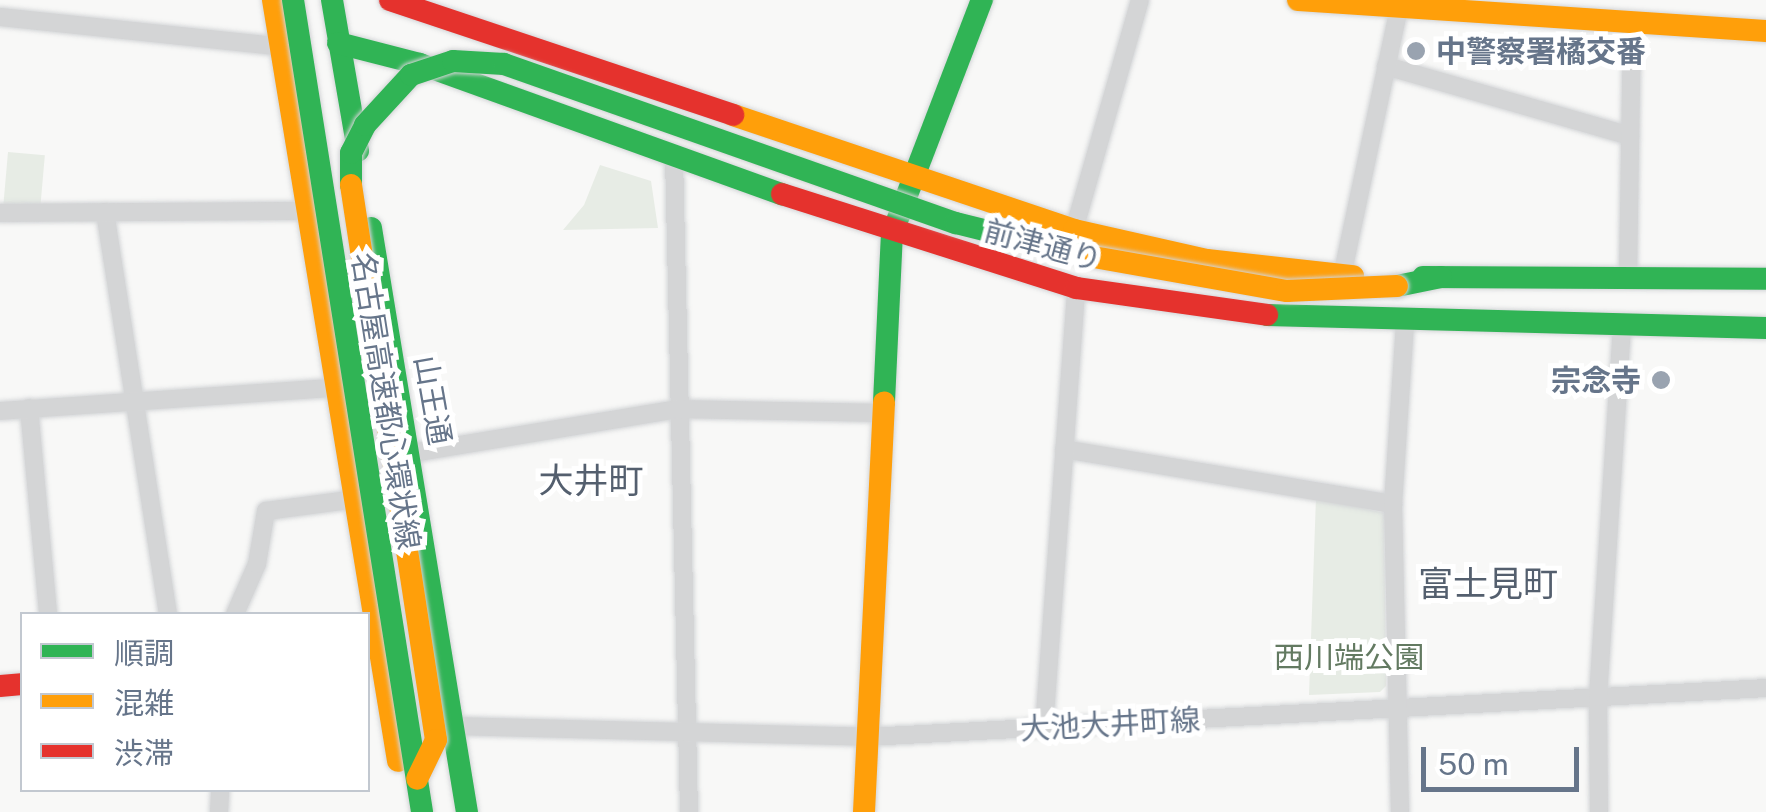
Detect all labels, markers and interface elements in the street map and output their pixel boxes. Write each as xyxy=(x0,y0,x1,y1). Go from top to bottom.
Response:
place label: 中警察署橘交番 xyxy=(1436,33,1646,69)
marker: 中警察署橘交番 xyxy=(1405,40,1427,62)
street label: 前津通り xyxy=(980,212,1106,278)
street label: 名古屋高速都心環状線 xyxy=(345,250,427,552)
street label: 山王通 xyxy=(407,353,459,447)
place label: 宗念寺 xyxy=(1551,362,1641,398)
marker: 宗念寺 xyxy=(1650,369,1672,391)
district label: 大井町 xyxy=(539,460,643,502)
district label: 富士見町 xyxy=(1418,563,1558,605)
legend xyxy=(20,612,370,792)
text: 順調 xyxy=(114,635,174,671)
park label: 西川端公園 xyxy=(1274,639,1424,675)
text: 混雑 xyxy=(114,685,174,721)
street label: 大池大井町線 xyxy=(1019,701,1201,747)
scale bar xyxy=(1426,727,1584,789)
text: 渋滞 xyxy=(114,735,174,771)
text: 50 m xyxy=(1438,746,1509,782)

